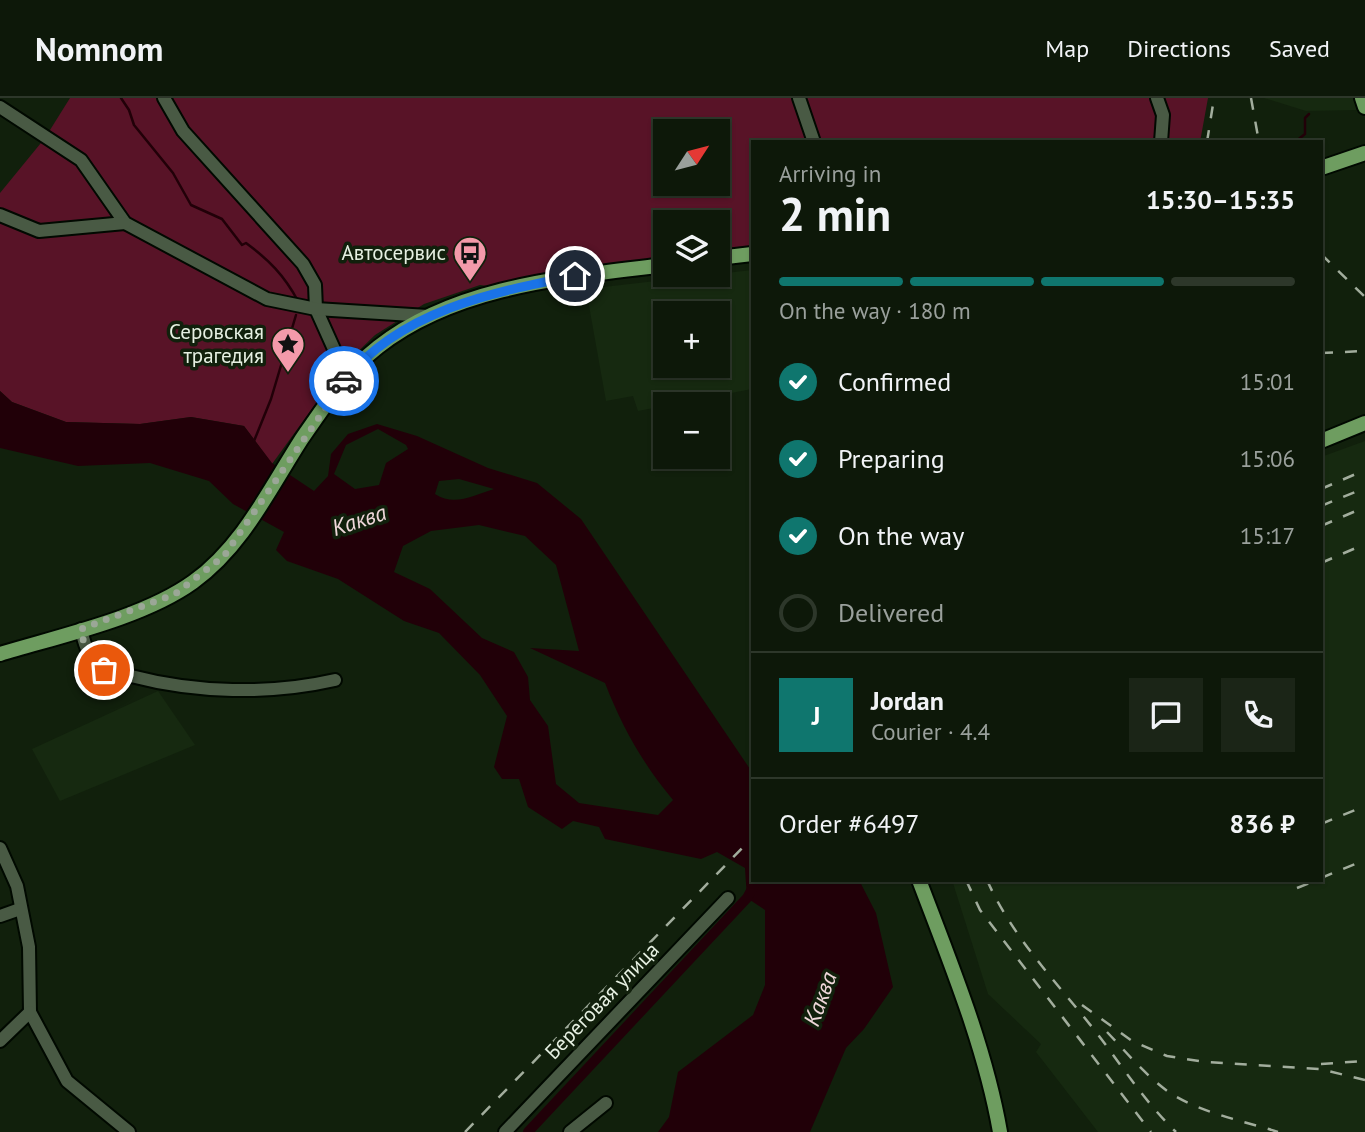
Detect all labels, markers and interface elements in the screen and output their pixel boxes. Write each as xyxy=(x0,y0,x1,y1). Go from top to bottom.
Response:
text: Nomnom xyxy=(35,27,163,70)
text: Map xyxy=(1045,33,1089,64)
text: Directions xyxy=(1127,33,1231,64)
text: Saved xyxy=(1269,33,1330,64)
north arrow xyxy=(653,119,730,196)
map controls xyxy=(653,119,730,469)
text: Arriving in xyxy=(779,159,881,188)
text: 15:30–15:35 xyxy=(1146,183,1295,216)
text: 2 min xyxy=(779,184,891,244)
button: layers xyxy=(653,210,730,287)
bus stop icon: Автосервис xyxy=(451,234,489,283)
place label: Автосервис xyxy=(342,239,446,266)
pin xyxy=(545,246,605,306)
icon: home xyxy=(556,257,594,295)
text: On the way · 180 m xyxy=(779,296,971,325)
button: + xyxy=(653,301,730,378)
place label: Серовская трагедия xyxy=(169,318,264,369)
place icon: Серовская трагедия xyxy=(269,325,307,374)
courier xyxy=(309,346,379,416)
icon: car xyxy=(325,362,363,400)
icon: check xyxy=(779,363,817,401)
text: Confirmed xyxy=(838,365,951,398)
text: 15:01 xyxy=(1240,367,1295,396)
button: − xyxy=(653,392,730,469)
icon: check xyxy=(779,440,817,478)
text: Preparing xyxy=(838,442,945,475)
text: 15:06 xyxy=(1240,444,1295,473)
water label: Каква xyxy=(328,497,390,542)
icon: check xyxy=(779,517,817,555)
text: On the way xyxy=(838,519,964,552)
text: 15:17 xyxy=(1240,521,1295,550)
text: Delivered xyxy=(838,596,944,629)
pin xyxy=(74,640,134,700)
icon: bag xyxy=(85,651,123,689)
button: chat xyxy=(1129,678,1203,752)
button: phone xyxy=(1221,678,1295,752)
text: Jordan xyxy=(871,684,944,717)
text: J xyxy=(812,699,820,732)
text: Courier · 4.4 xyxy=(871,717,990,746)
text: Order #6497 xyxy=(779,807,919,840)
text: 836 ₽ xyxy=(1229,807,1295,840)
street label: Береговая улица xyxy=(539,936,664,1065)
water label: Каква xyxy=(796,968,843,1030)

